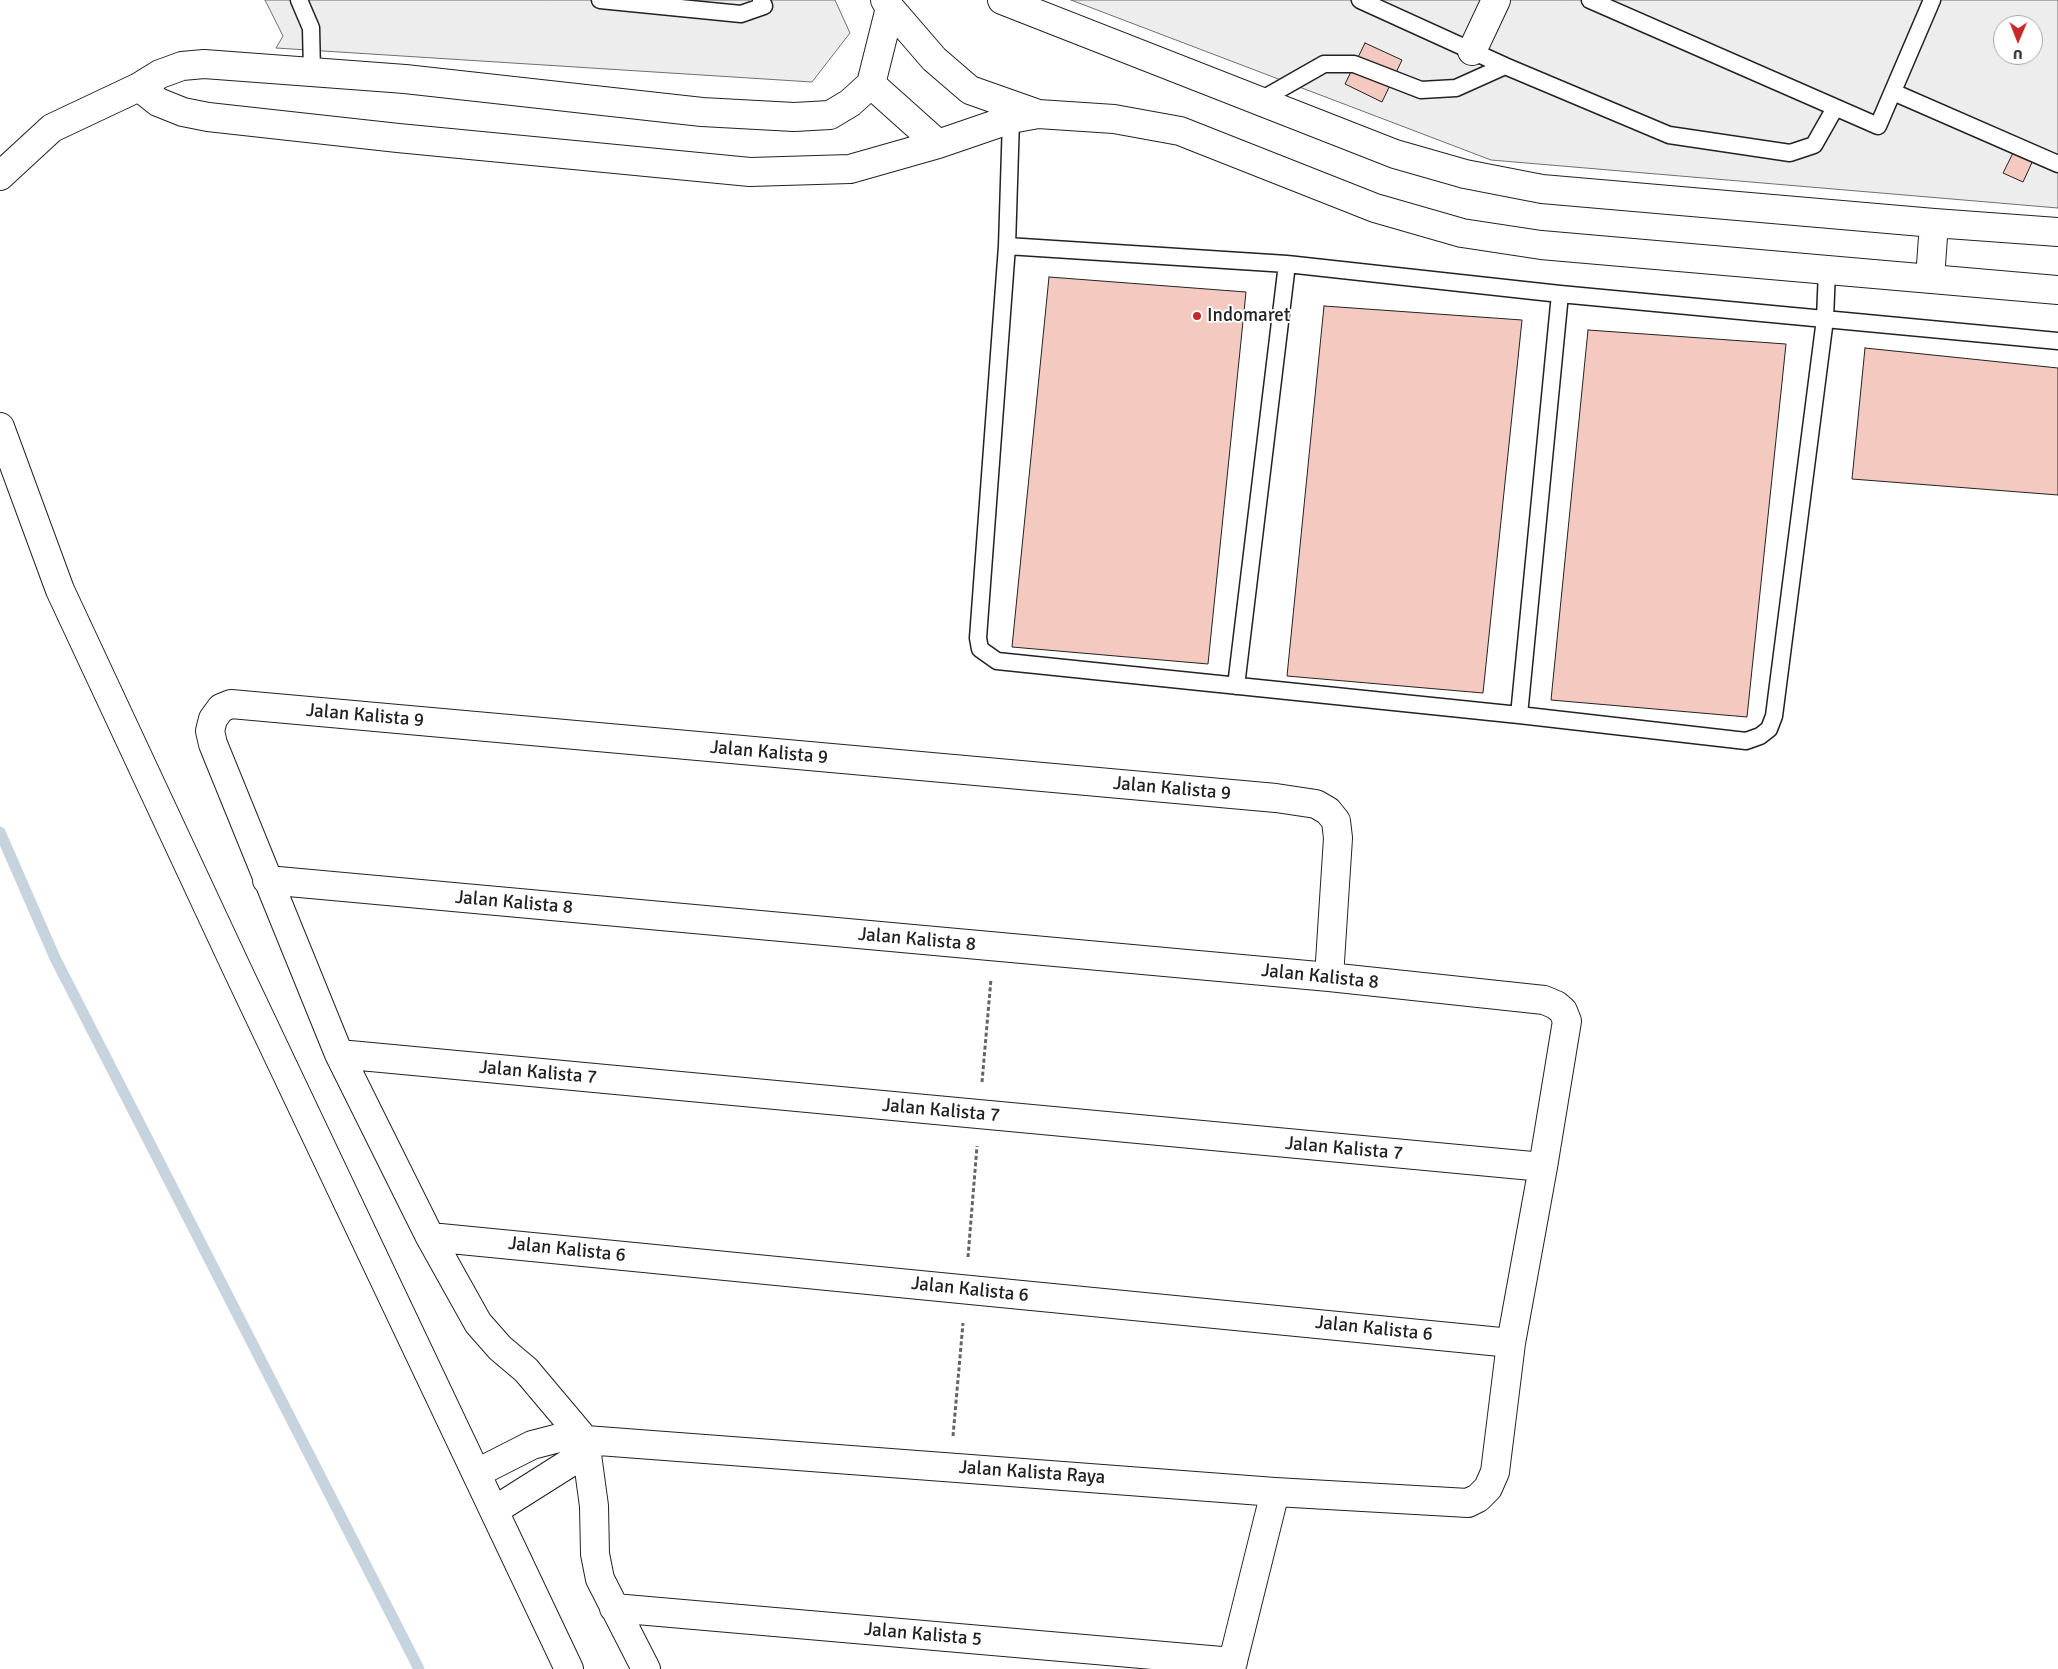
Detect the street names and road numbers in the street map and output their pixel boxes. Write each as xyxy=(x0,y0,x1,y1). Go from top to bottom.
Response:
street label: Jalan Kalista 9 xyxy=(305,699,425,733)
street label: Jalan Kalista 9 xyxy=(709,736,829,770)
street label: Jalan Kalista 9 xyxy=(1112,772,1232,806)
street label: Jalan Kalista 8 xyxy=(454,886,574,920)
street label: Jalan Kalista 8 xyxy=(857,923,977,957)
street label: Jalan Kalista 8 xyxy=(1260,959,1380,995)
street label: Jalan Kalista 7 xyxy=(478,1056,598,1090)
street label: Jalan Kalista 7 xyxy=(881,1094,1001,1128)
street label: Jalan Kalista 7 xyxy=(1284,1132,1404,1166)
street label: Jalan Kalista 6 xyxy=(507,1232,627,1268)
street label: Jalan Kalista 6 xyxy=(910,1272,1030,1308)
street label: Jalan Kalista 6 xyxy=(1314,1311,1434,1347)
street label: Jalan Kalista Raya xyxy=(958,1457,1106,1489)
street label: Jalan Kalista 5 xyxy=(863,1618,983,1652)

